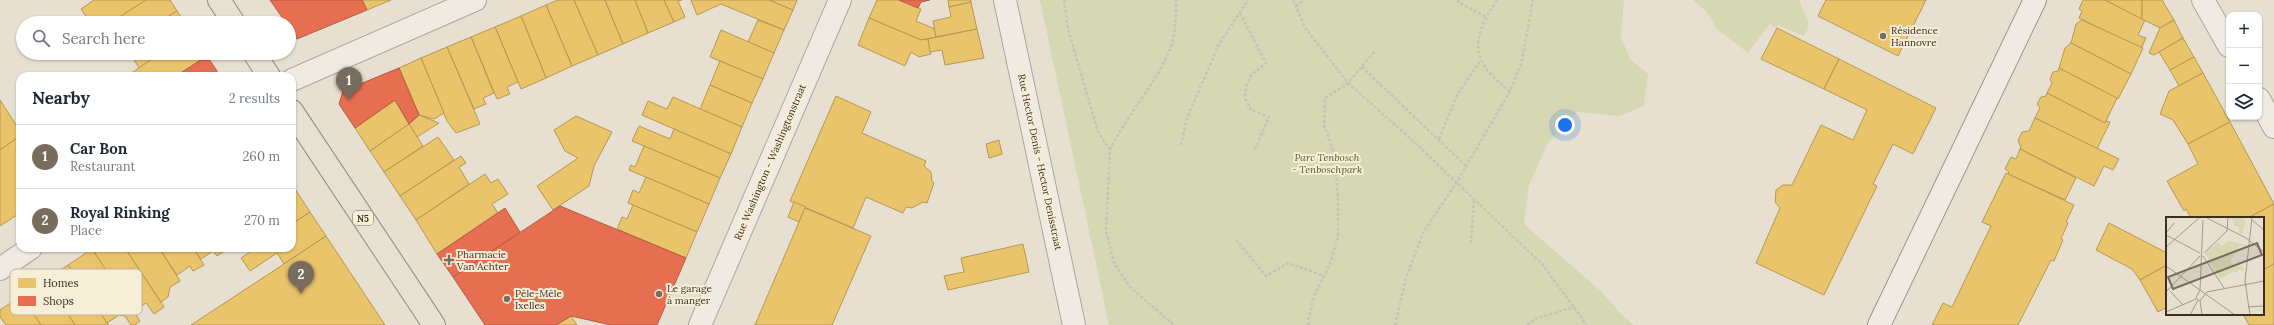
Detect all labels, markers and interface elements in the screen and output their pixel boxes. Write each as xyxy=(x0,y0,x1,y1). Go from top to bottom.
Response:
map controls xyxy=(2226,12,2262,120)
button: + xyxy=(2226,12,2262,48)
search box xyxy=(16,16,296,60)
place label: Résidence Hannovre xyxy=(1891,24,1939,49)
icon: search xyxy=(30,27,52,49)
text: Search here xyxy=(62,29,145,48)
marker: Résidence Hannovre xyxy=(1878,31,1888,41)
button: − xyxy=(2226,48,2262,84)
pin: 1 xyxy=(336,67,362,100)
street label: Rue Hector Denis - Hector Denisstraat xyxy=(1015,73,1065,251)
street label: Rue Washington - Washingtonstraat xyxy=(731,82,809,242)
button: layers xyxy=(2226,84,2262,120)
text: Nearby xyxy=(32,87,90,109)
text: 2 results xyxy=(229,90,280,107)
your location xyxy=(1555,115,1575,135)
text: Car Bon xyxy=(70,139,127,158)
text: 1 xyxy=(42,148,48,165)
text: 260 m xyxy=(242,148,280,165)
park label: Parc Tenbosch - Tenboschpark xyxy=(1292,151,1362,176)
text: Restaurant xyxy=(70,158,136,175)
text: Royal Rinking xyxy=(70,203,170,222)
road number: N5 xyxy=(353,211,373,225)
text: 2 xyxy=(42,212,48,229)
text: 270 m xyxy=(244,212,280,229)
inset map xyxy=(2166,217,2264,315)
text: Place xyxy=(70,222,102,239)
place label: Pharmacie Van Achter xyxy=(456,248,509,273)
marker: Pharmacie Van Achter xyxy=(444,255,454,265)
pin: 2 xyxy=(288,261,314,294)
legend xyxy=(10,269,142,315)
text: Homes xyxy=(43,276,79,290)
place label: Le garage à manger xyxy=(667,282,712,307)
place label: Pêle-Mêle Ixelles xyxy=(515,287,563,312)
marker: Le garage à manger xyxy=(654,289,664,299)
text: Shops xyxy=(43,294,74,308)
marker: Pêle-Mêle Ixelles xyxy=(502,294,512,304)

